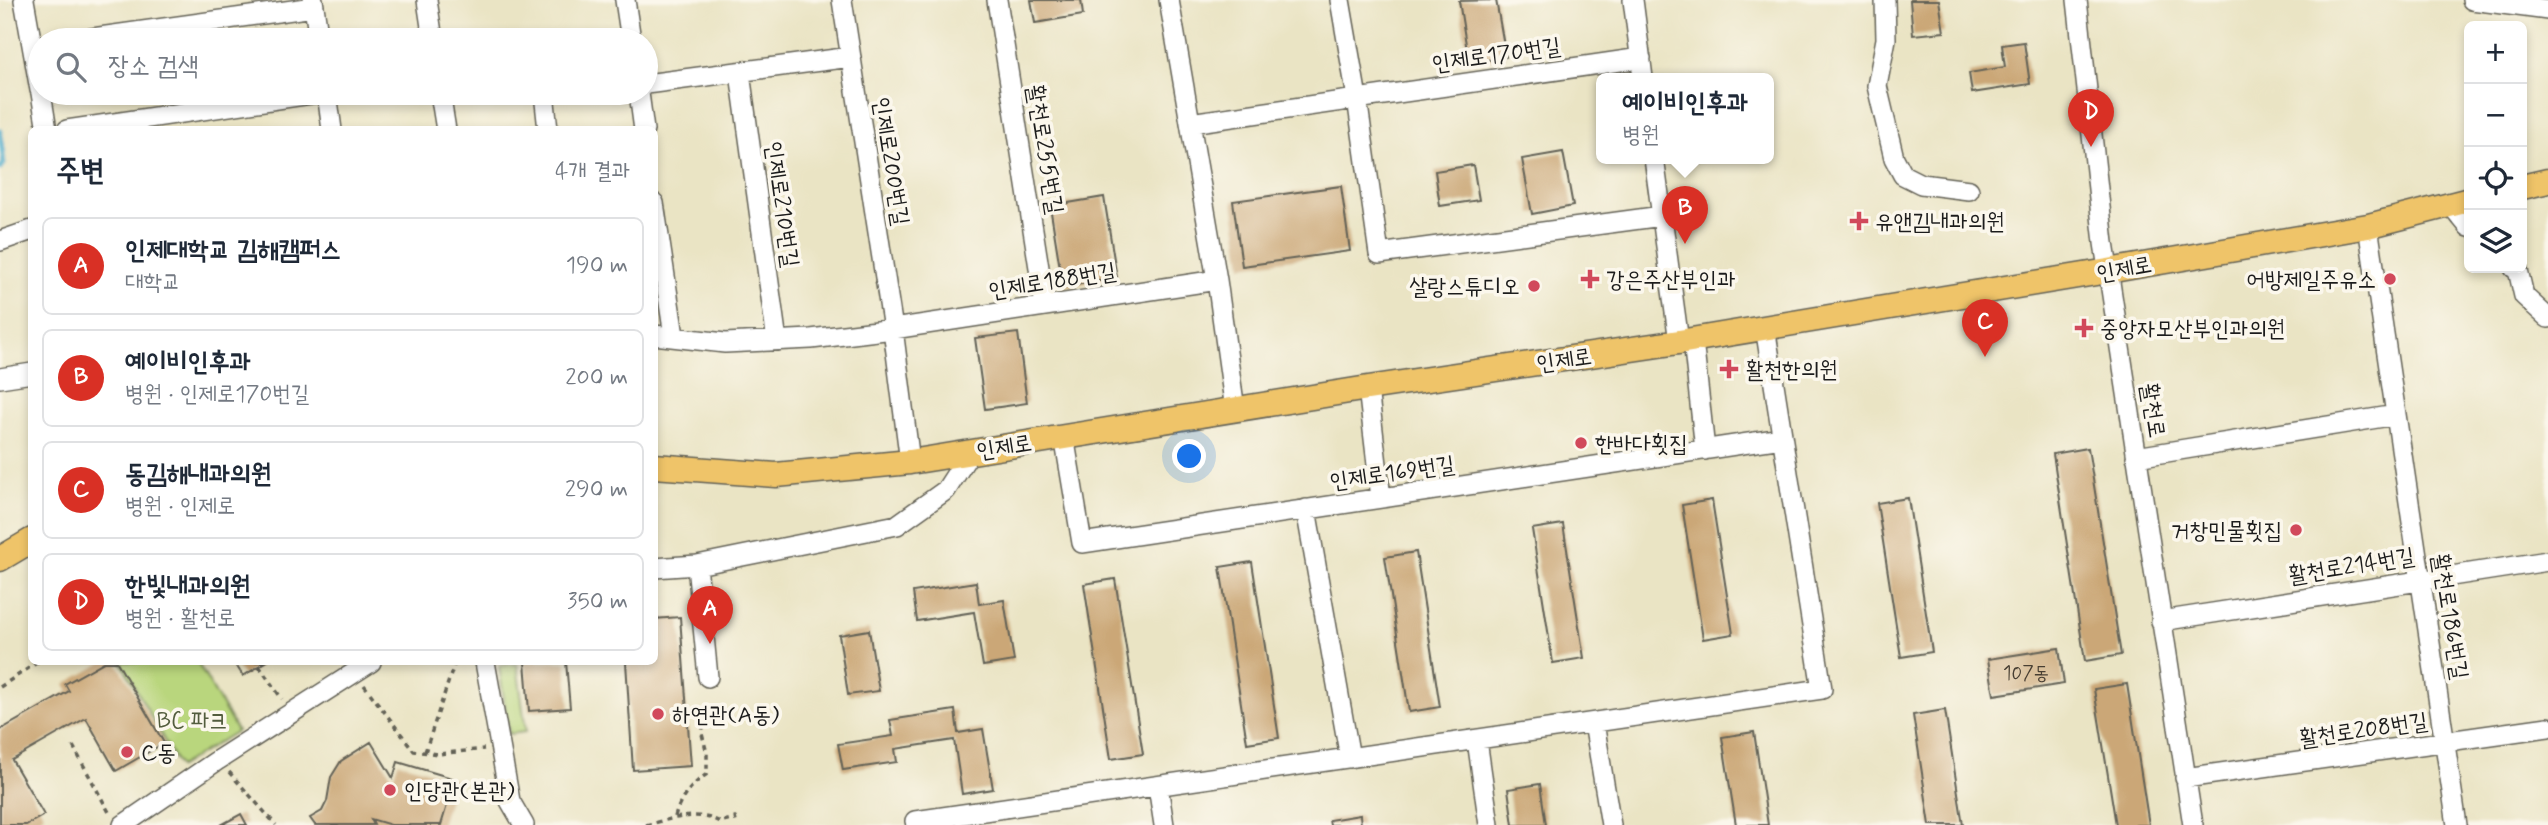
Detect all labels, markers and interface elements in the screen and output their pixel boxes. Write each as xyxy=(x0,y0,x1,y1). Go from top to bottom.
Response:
map controls xyxy=(2464,21,2527,273)
button: + xyxy=(2464,21,2527,84)
search box xyxy=(28,28,658,105)
street label: 인제로170번길 xyxy=(1430,32,1563,80)
icon: search xyxy=(52,48,90,86)
text: 장소 검색 xyxy=(108,50,199,84)
popup xyxy=(1596,73,1774,164)
street label: 활천로255번길 xyxy=(1019,82,1069,217)
button: − xyxy=(2464,84,2527,147)
text: 예이비인후과 xyxy=(1622,87,1748,121)
pin: D xyxy=(2068,89,2114,147)
street label: 인제로200번길 xyxy=(865,95,915,228)
text: 병원 xyxy=(1622,121,1659,151)
street label: 인제로210번길 xyxy=(757,139,805,269)
button: locate xyxy=(2464,147,2527,210)
text: 주변 xyxy=(56,152,104,191)
text: 4개 결과 xyxy=(555,157,630,187)
pin: B xyxy=(1662,186,1708,244)
place label: 유앤김내과의원 xyxy=(1875,208,2005,238)
button: layers xyxy=(2464,210,2527,273)
marker: 유앤김내과의원 xyxy=(1849,211,1869,231)
text: 인제대학교 김해캠퍼스 xyxy=(125,234,341,268)
street label: 인제로 xyxy=(2094,250,2154,290)
text: A xyxy=(73,251,89,281)
text: 190 m xyxy=(566,251,628,281)
street label: 인제로188번길 xyxy=(986,257,1118,307)
place label: 강은주산부인과 xyxy=(1606,266,1736,296)
place label: 어방제일주유소 xyxy=(2246,266,2376,296)
text: 대학교 xyxy=(125,268,181,298)
marker: 강은주산부인과 xyxy=(1580,269,1600,289)
marker: 어방제일주유소 xyxy=(2382,271,2398,287)
place label: 살랑스튜디오 xyxy=(1409,273,1520,303)
marker: 살랑스튜디오 xyxy=(1526,278,1542,294)
pin: C xyxy=(1962,299,2008,357)
place label: 중앙자모산부인과의원 xyxy=(2100,315,2285,345)
marker: 중앙자모산부인과의원 xyxy=(2074,318,2094,338)
street label: 인제로 xyxy=(1535,342,1594,380)
text: 예이비인후과 xyxy=(125,346,251,380)
place label: 활천한의원 xyxy=(1745,356,1838,386)
marker: 활천한의원 xyxy=(1719,359,1739,379)
text: B xyxy=(74,363,88,393)
text: 200 m xyxy=(565,363,628,393)
text: 병원 · 인제로170번길 xyxy=(125,380,309,410)
street label: 활천로 xyxy=(2133,381,2171,440)
street label: 인제로 xyxy=(975,429,1034,467)
place label: 한바다횟집 xyxy=(1595,430,1688,460)
marker: 한바다횟집 xyxy=(1573,435,1589,451)
your location xyxy=(1172,439,1206,473)
street label: 인제로169번길 xyxy=(1328,450,1457,498)
text: 동김해내과의원 xyxy=(125,458,271,492)
text: C xyxy=(73,475,89,505)
text: 290 m xyxy=(565,475,628,505)
text: 병원 · 인제로 xyxy=(125,492,235,522)
place label: 거창민물횟집 xyxy=(2171,517,2282,547)
marker: 거창민물횟집 xyxy=(2288,522,2304,538)
street label: 활천로214번길 xyxy=(2286,542,2417,592)
street label: 활천로186번길 xyxy=(2424,551,2474,682)
text: 한빛내과의원 xyxy=(125,570,251,604)
pin: A xyxy=(687,586,733,644)
text: D xyxy=(73,587,89,617)
text: 350 m xyxy=(567,587,628,617)
text: 병원 · 활천로 xyxy=(125,604,235,634)
house number: 107동 xyxy=(2003,661,2049,686)
place label: 하연관(A동) xyxy=(672,701,779,731)
marker: 하연관(A동) xyxy=(650,706,666,722)
park label: BC 파크 xyxy=(156,707,228,737)
street label: 활천로208번길 xyxy=(2297,707,2430,755)
place label: C동 xyxy=(141,739,176,769)
marker: C동 xyxy=(119,744,135,760)
place label: 인당관(본관) xyxy=(404,777,515,807)
marker: 인당관(본관) xyxy=(382,782,398,798)

